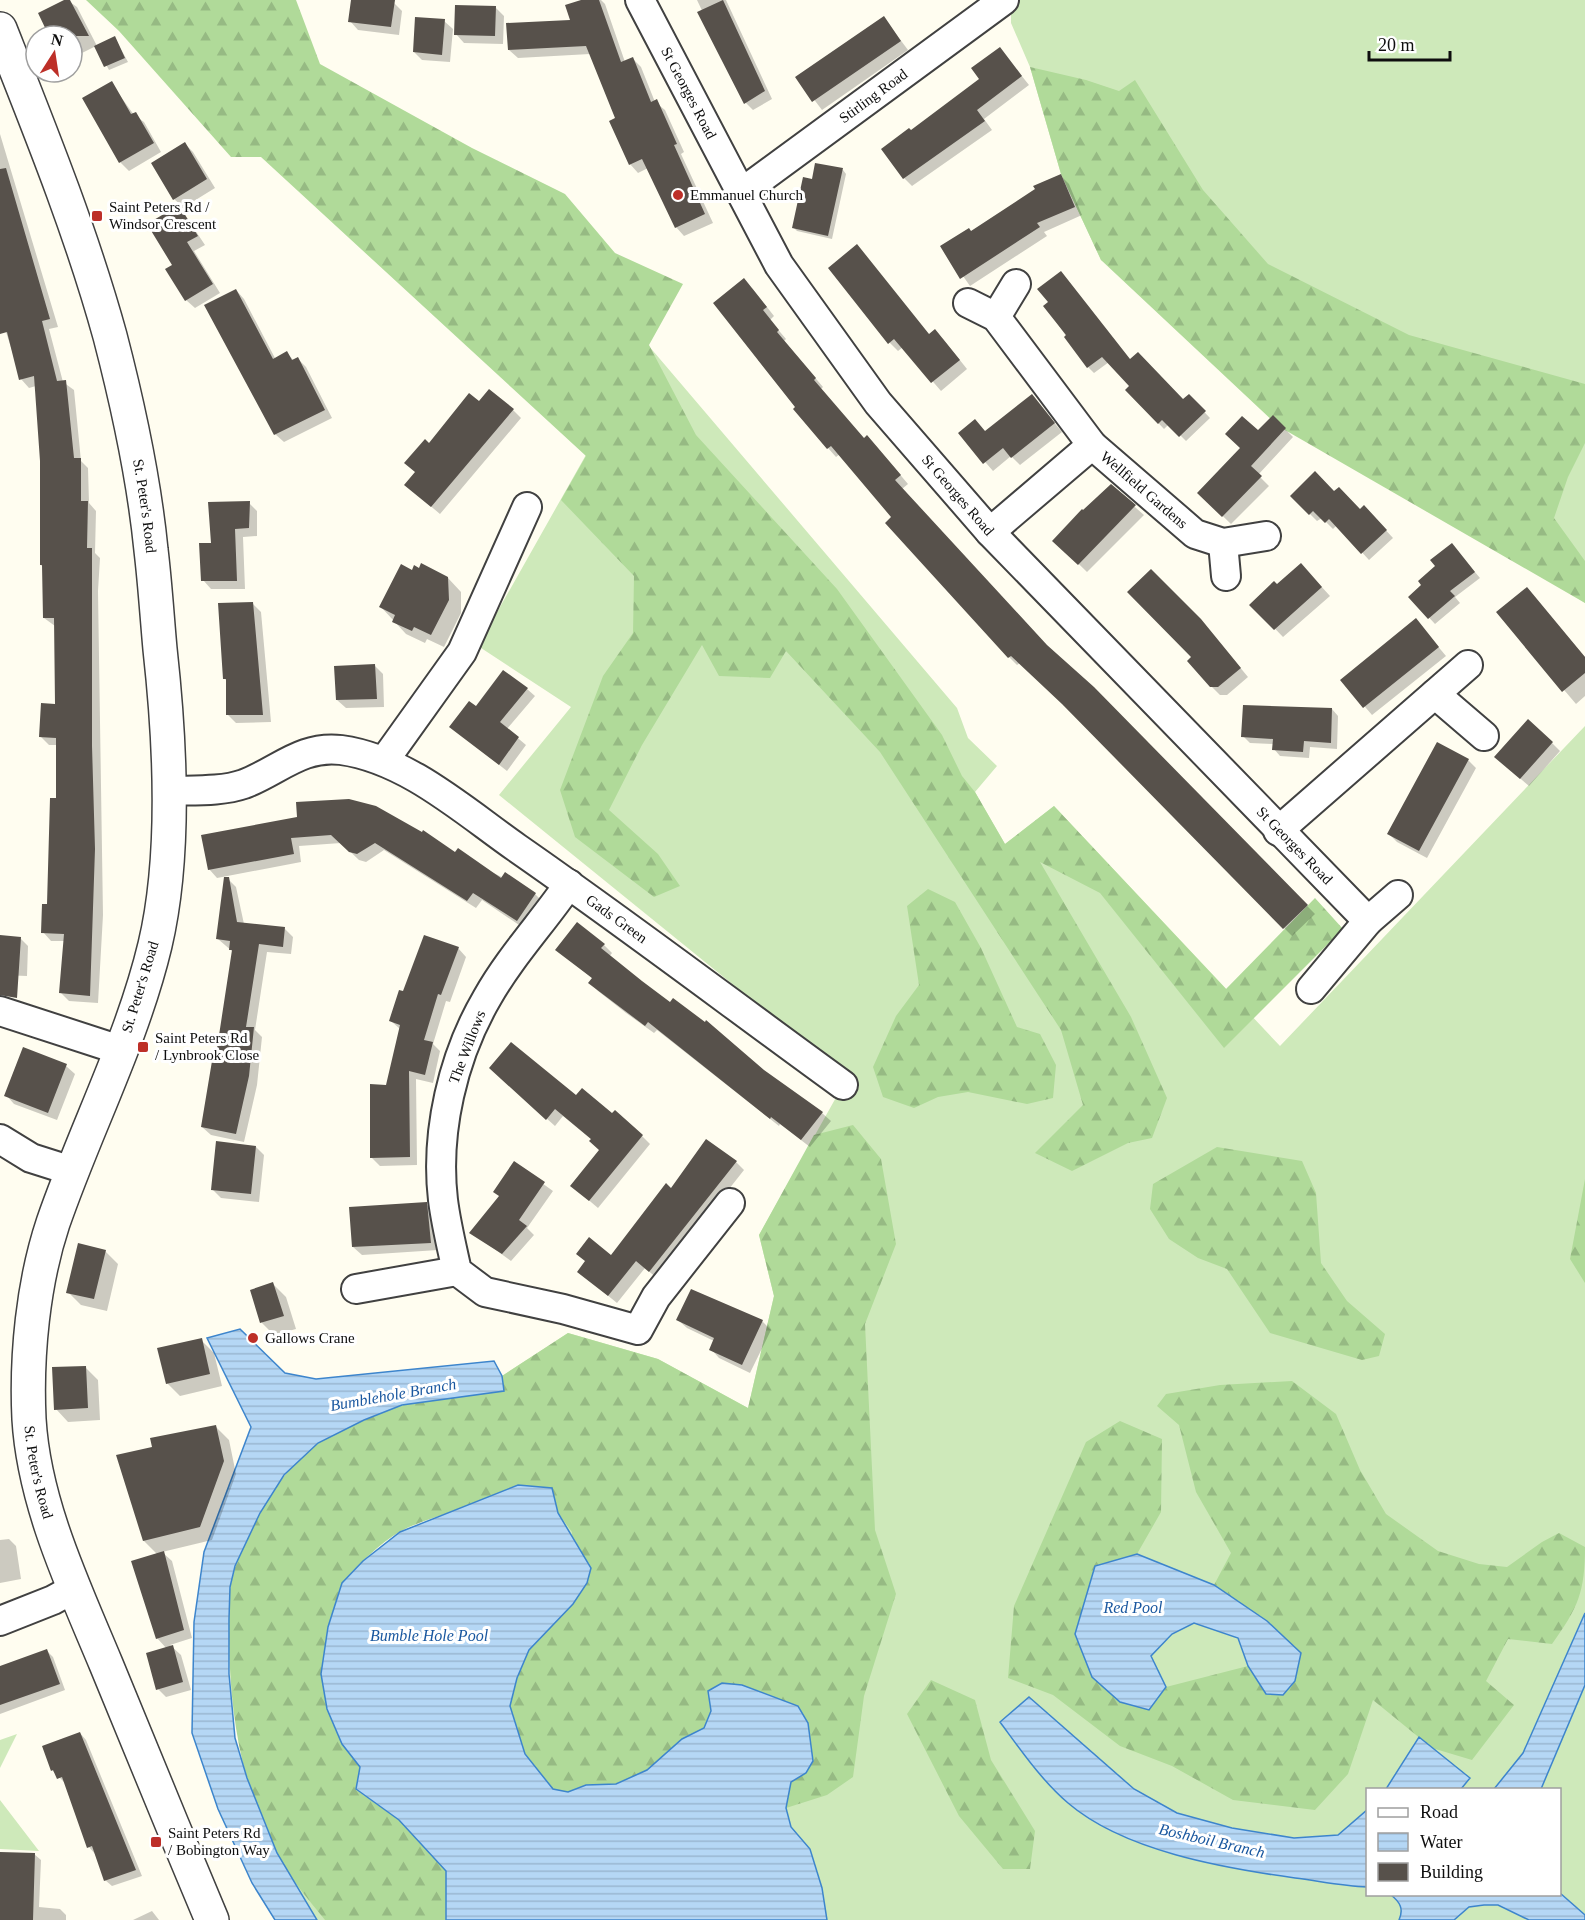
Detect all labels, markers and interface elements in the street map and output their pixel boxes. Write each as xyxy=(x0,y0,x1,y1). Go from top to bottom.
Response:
north arrow xyxy=(24,24,84,84)
scale bar xyxy=(1369,24,1450,62)
text: N xyxy=(50,30,65,49)
text: 20 m xyxy=(1378,35,1415,55)
street label: St Georges Road xyxy=(658,44,720,142)
street label: Stirling Road xyxy=(836,65,911,126)
place label: Emmanuel Church xyxy=(690,187,803,203)
marker: Emmanuel Church xyxy=(671,188,685,202)
place label: Saint Peters Rd / Windsor Crescent xyxy=(109,199,217,232)
marker: Saint Peters Rd / Windsor Crescent xyxy=(90,209,104,223)
street label: Wellfield Gardens xyxy=(1097,448,1191,532)
street label: St Georges Road xyxy=(919,452,998,539)
street label: St. Peter's Road xyxy=(130,458,159,554)
street label: St Georges Road xyxy=(1254,804,1336,888)
street label: Gads Green xyxy=(583,892,651,947)
street label: St. Peter's Road xyxy=(118,939,162,1035)
street label: The Willows xyxy=(446,1008,488,1086)
place label: Saint Peters Rd / Lynbrook Close xyxy=(155,1030,260,1063)
marker: Saint Peters Rd / Lynbrook Close xyxy=(136,1040,150,1054)
place label: Gallows Crane xyxy=(265,1330,355,1346)
marker: Gallows Crane xyxy=(246,1331,260,1345)
water label: Bumblehole Branch xyxy=(329,1375,457,1414)
street label: St. Peter's Road xyxy=(21,1425,56,1521)
water label: Red Pool xyxy=(1102,1599,1163,1616)
water label: Bumble Hole Pool xyxy=(370,1627,489,1644)
legend xyxy=(1366,1788,1561,1896)
text: Road xyxy=(1420,1802,1458,1822)
water label: Boshboil Branch xyxy=(1157,1820,1266,1861)
place label: Saint Peters Rd / Bobington Way xyxy=(168,1825,270,1858)
text: Water xyxy=(1420,1832,1463,1852)
marker: Saint Peters Rd / Bobington Way xyxy=(149,1835,163,1849)
text: Building xyxy=(1420,1862,1483,1882)

